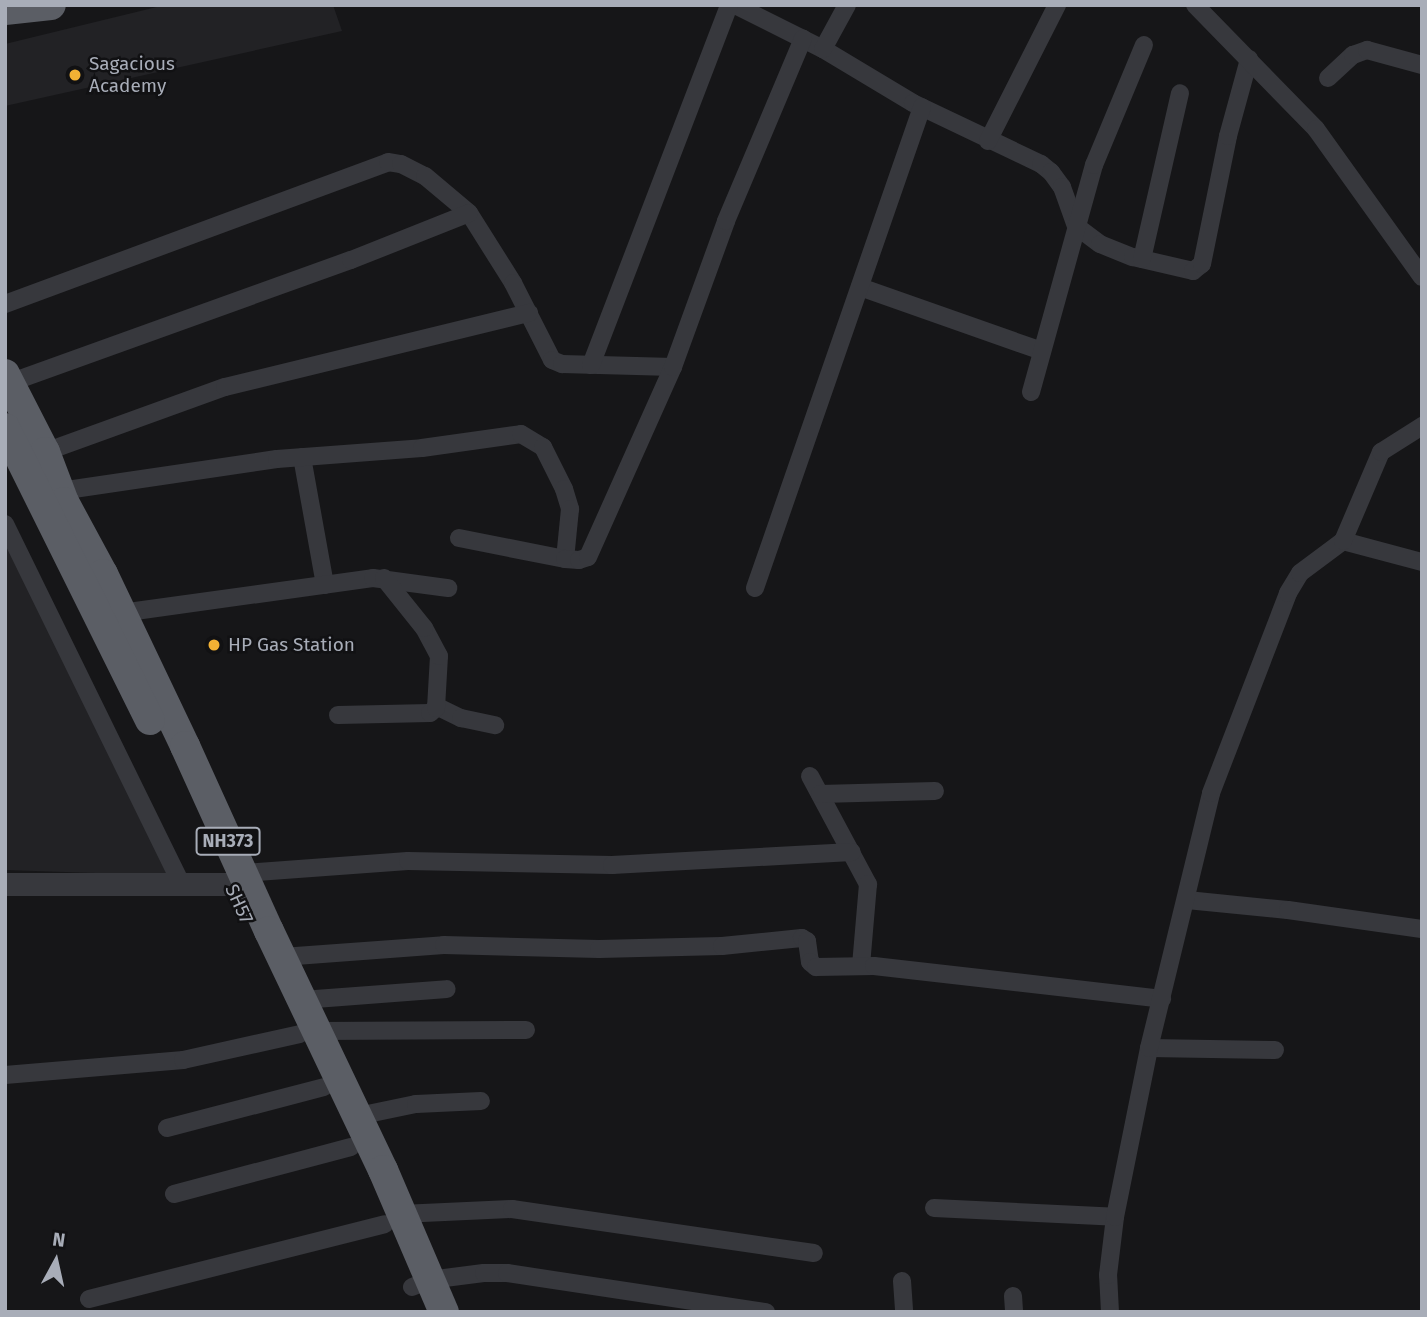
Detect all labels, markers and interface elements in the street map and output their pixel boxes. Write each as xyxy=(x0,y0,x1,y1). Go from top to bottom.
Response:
place label: Sagacious Academy xyxy=(89,53,175,97)
marker: Sagacious Academy xyxy=(67,67,83,83)
place label: HP Gas Station xyxy=(228,634,355,656)
marker: HP Gas Station xyxy=(206,637,222,653)
road number: NH373 xyxy=(195,826,261,856)
street label: SH57 xyxy=(220,881,258,927)
north arrow xyxy=(21,1226,91,1296)
text: N xyxy=(51,1227,67,1252)

